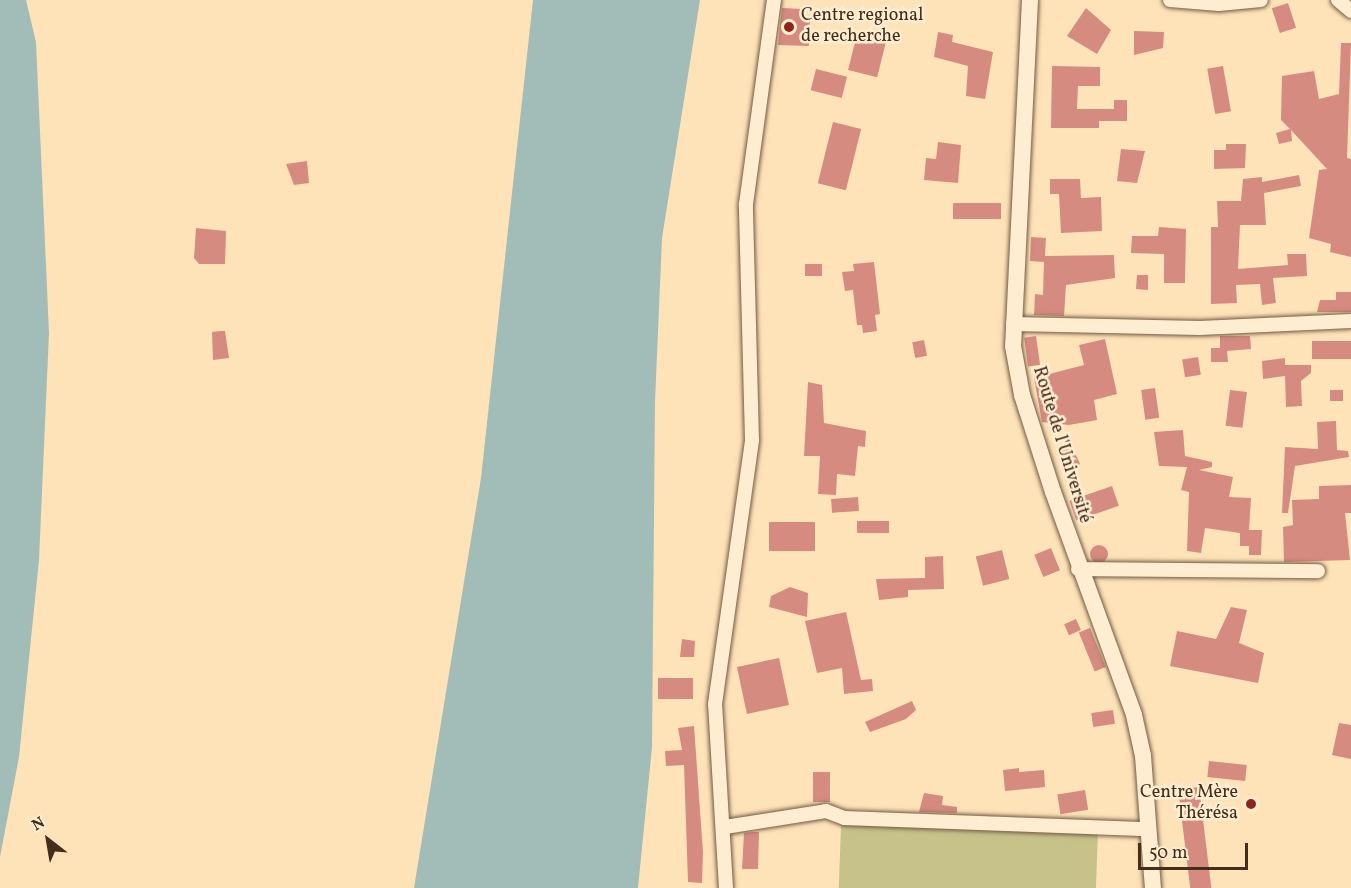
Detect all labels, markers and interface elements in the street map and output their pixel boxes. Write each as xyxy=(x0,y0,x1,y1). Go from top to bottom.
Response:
place label: Centre regional de recherche xyxy=(801,6,923,48)
marker: Centre regional de recherche xyxy=(782,20,796,34)
street label: Route de l'Université xyxy=(1027,364,1095,526)
place label: Centre Mère Thérésa xyxy=(1140,783,1238,826)
marker: Centre Mère Thérésa xyxy=(1242,795,1260,813)
north arrow xyxy=(18,810,78,870)
text: N xyxy=(28,812,49,837)
scale bar xyxy=(1141,831,1250,869)
text: 50 m xyxy=(1149,841,1188,866)

